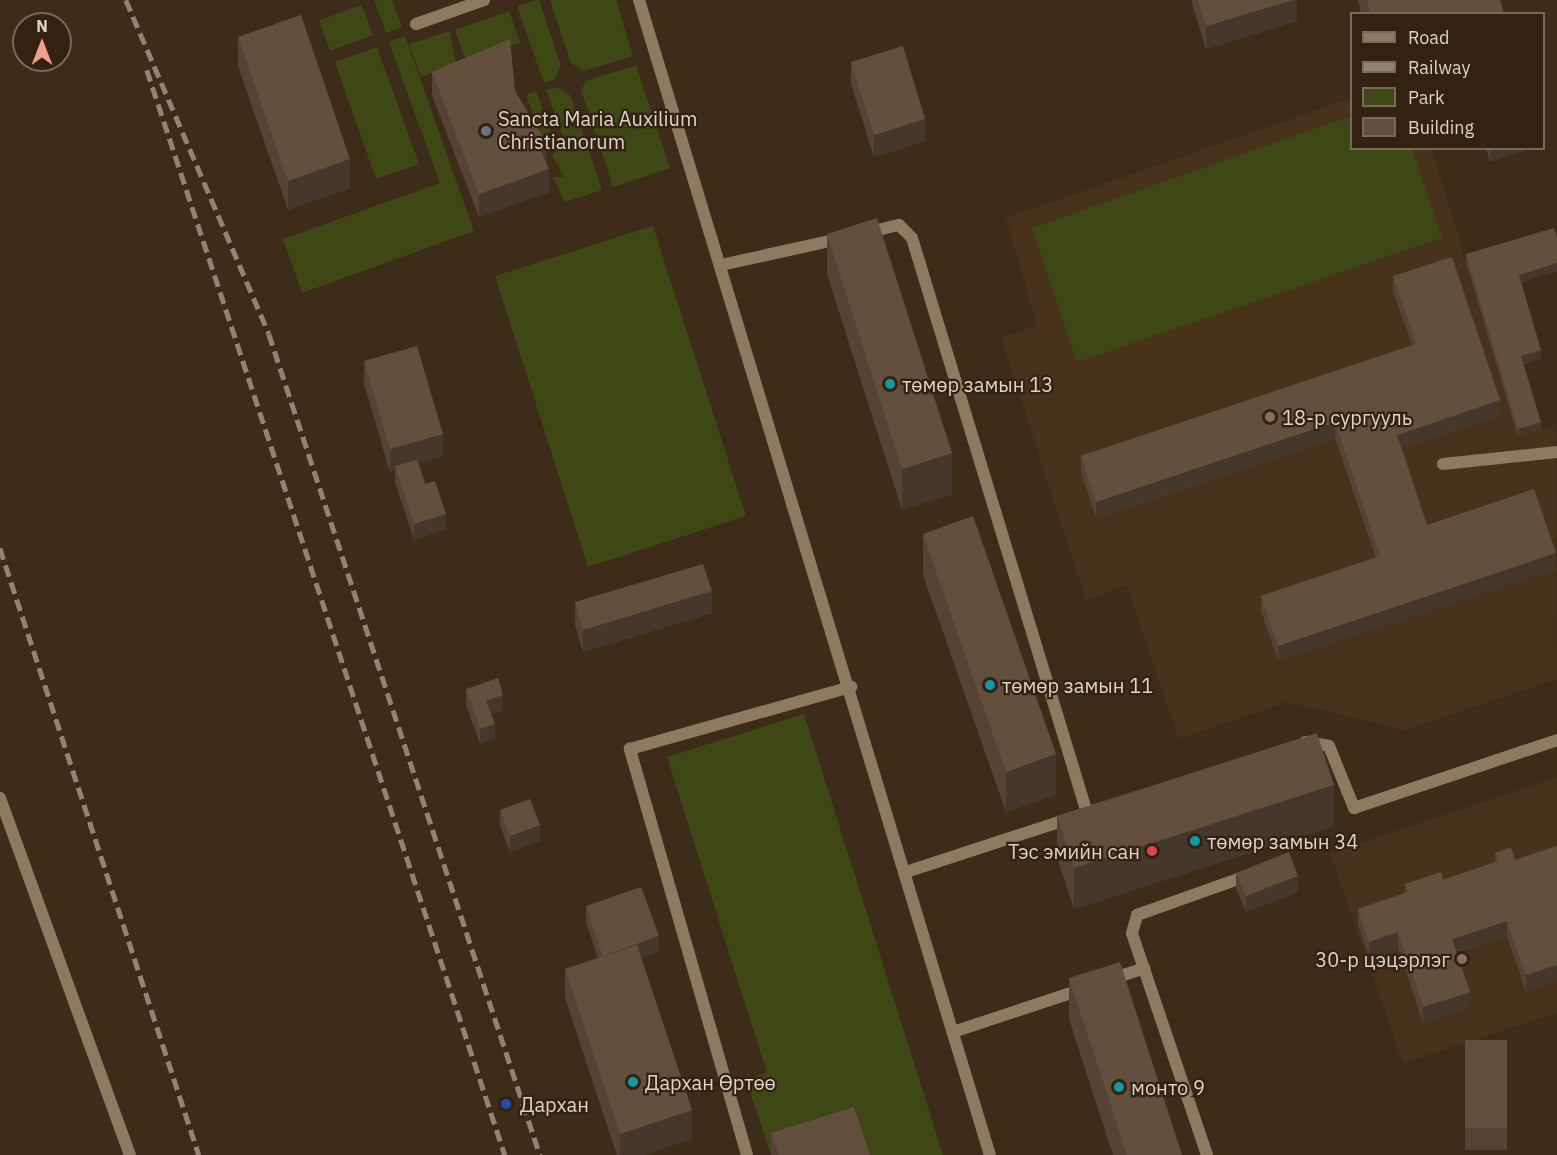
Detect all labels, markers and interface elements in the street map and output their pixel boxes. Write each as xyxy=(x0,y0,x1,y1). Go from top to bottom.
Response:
north arrow xyxy=(12,12,72,72)
legend xyxy=(1350,12,1545,150)
text: N xyxy=(36,16,48,36)
text: Road xyxy=(1408,26,1449,49)
text: Railway xyxy=(1408,56,1470,79)
text: Park xyxy=(1408,86,1444,109)
place label: Sancta Maria Auxilium Christianorum xyxy=(498,107,697,154)
text: Building xyxy=(1408,116,1474,139)
marker: Sancta Maria Auxilium Christianorum xyxy=(479,124,493,138)
place label: төмөр замын 13 xyxy=(902,372,1053,396)
marker: төмөр замын 13 xyxy=(883,377,897,391)
place label: 18-р сургууль xyxy=(1282,405,1412,429)
marker: 18-р сургууль xyxy=(1263,410,1277,424)
place label: төмөр замын 11 xyxy=(1002,673,1153,697)
marker: төмөр замын 11 xyxy=(983,678,997,692)
place label: төмөр замын 34 xyxy=(1207,829,1358,853)
marker: төмөр замын 34 xyxy=(1188,834,1202,848)
place label: Тэс эмийн сан xyxy=(1008,839,1140,863)
marker: Тэс эмийн сан xyxy=(1145,844,1159,858)
place label: 30-р цэцэрлэг xyxy=(1315,947,1450,971)
marker: 30-р цэцэрлэг xyxy=(1455,952,1469,966)
place label: Дархан Өртөө xyxy=(645,1070,776,1094)
marker: Дархан Өртөө xyxy=(626,1075,640,1089)
place label: монто 9 xyxy=(1131,1075,1205,1099)
marker: монто 9 xyxy=(1112,1080,1126,1094)
place label: Дархан xyxy=(520,1092,589,1116)
marker: Дархан xyxy=(497,1095,515,1113)

